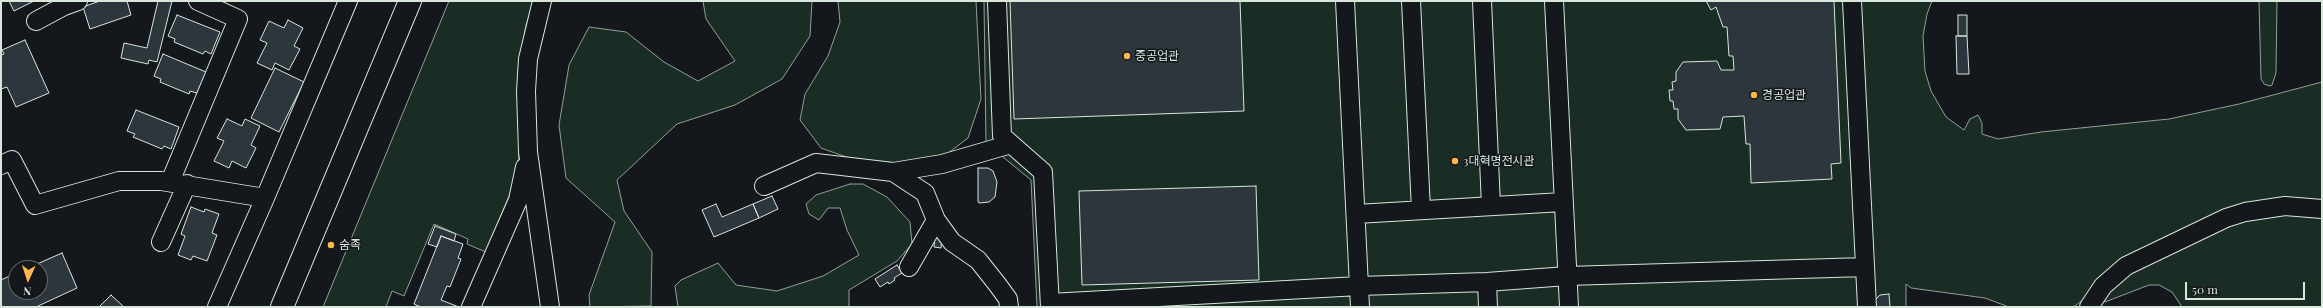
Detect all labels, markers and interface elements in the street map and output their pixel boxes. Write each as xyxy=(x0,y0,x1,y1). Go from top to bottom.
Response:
place label: 중공업관 xyxy=(1135,49,1179,63)
marker: 중공업관 xyxy=(1122,51,1132,61)
place label: 경공업관 xyxy=(1762,88,1806,102)
marker: 경공업관 xyxy=(1749,90,1759,100)
place label: 3대혁명전시관 xyxy=(1463,154,1535,168)
marker: 3대혁명전시관 xyxy=(1450,156,1460,166)
place label: 숨족 xyxy=(339,238,361,252)
marker: 숨족 xyxy=(326,240,336,250)
north arrow xyxy=(8,260,48,300)
scale bar xyxy=(2187,274,2307,300)
text: 50 m xyxy=(2192,281,2218,297)
text: N xyxy=(23,284,32,299)

